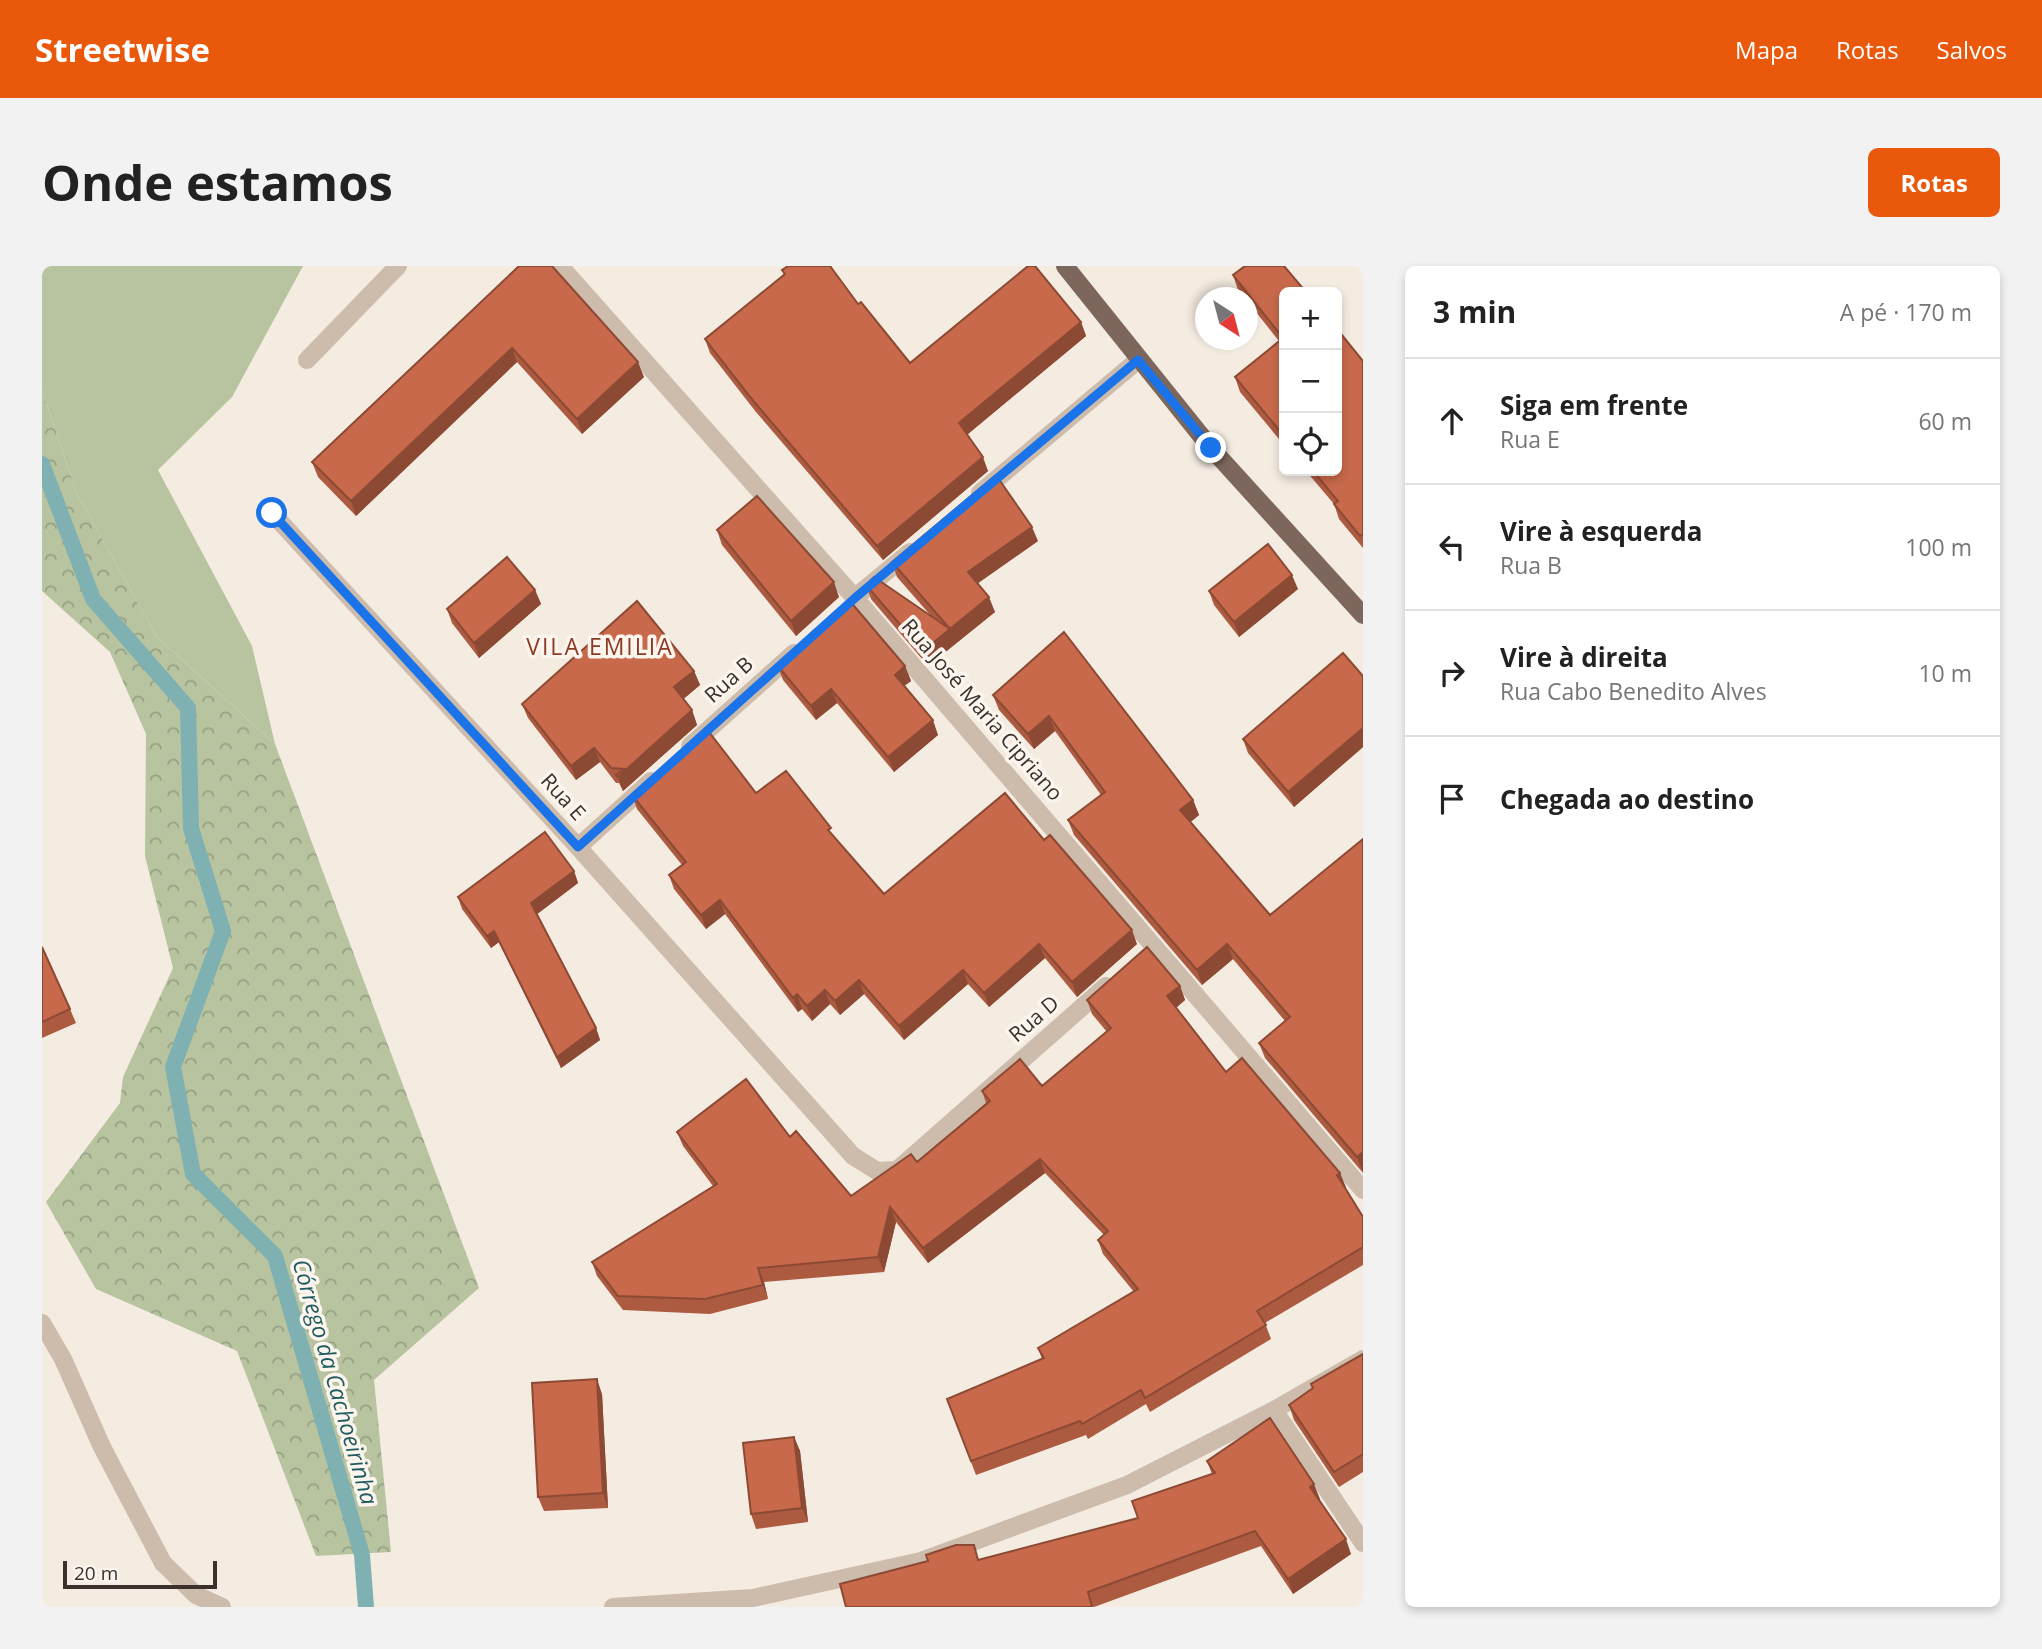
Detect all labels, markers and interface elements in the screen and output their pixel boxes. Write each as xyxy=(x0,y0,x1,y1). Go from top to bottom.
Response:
text: Streetwise xyxy=(35,27,210,72)
text: Mapa xyxy=(1735,33,1798,66)
text: Rotas xyxy=(1836,33,1899,66)
text: Salvos xyxy=(1937,33,2007,66)
button: Rotas xyxy=(1868,148,2000,217)
text: Onde estamos xyxy=(42,149,393,215)
north arrow xyxy=(1195,287,1258,350)
map controls xyxy=(1279,287,1342,476)
button: + xyxy=(1279,287,1342,350)
text: 3 min xyxy=(1433,291,1516,332)
text: A pé · 170 m xyxy=(1840,296,1972,328)
button: − xyxy=(1279,350,1342,413)
text: Siga em frente xyxy=(1500,387,1688,423)
icon: ahead xyxy=(1433,402,1471,440)
text: 60 m xyxy=(1918,405,1972,437)
button: locate xyxy=(1279,413,1342,476)
text: Rua E xyxy=(1500,423,1560,455)
route end xyxy=(1195,432,1226,463)
route start xyxy=(256,497,287,528)
text: Vire à esquerda xyxy=(1500,513,1702,549)
icon: left xyxy=(1433,528,1471,566)
text: 100 m xyxy=(1905,531,1972,563)
text: Rua B xyxy=(1500,549,1562,581)
street label: Rua José Maria Cipriano xyxy=(896,612,1070,806)
district label: VILA EMILIA xyxy=(526,630,674,662)
text: Vire à direita xyxy=(1500,639,1668,675)
street label: Rua B xyxy=(698,650,759,709)
icon: right xyxy=(1433,654,1471,692)
text: 10 m xyxy=(1918,657,1972,689)
text: Rua Cabo Benedito Alves xyxy=(1500,675,1767,707)
street label: Rua E xyxy=(535,767,592,826)
icon: arrive xyxy=(1433,780,1471,818)
text: Chegada ao destino xyxy=(1500,781,1754,817)
street label: Rua D xyxy=(1002,989,1064,1048)
water label: Córrego da Cachoeirinha xyxy=(286,1255,386,1508)
scale bar xyxy=(63,1558,217,1590)
text: 20 m xyxy=(74,1560,118,1586)

